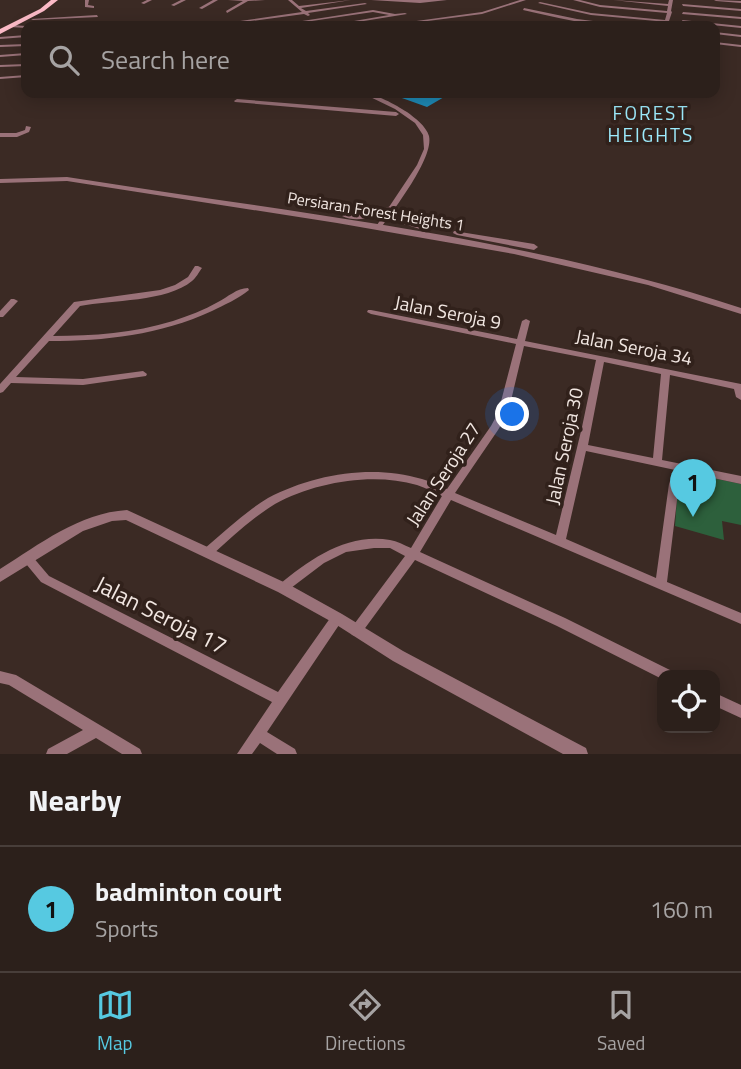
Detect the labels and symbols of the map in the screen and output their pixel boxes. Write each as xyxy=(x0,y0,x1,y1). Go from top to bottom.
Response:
district label: FOREST HEIGHTS xyxy=(608,98,694,149)
street label: Persiaran Forest Heights 1 xyxy=(286,185,466,237)
street label: Jalan Seroja 9 xyxy=(392,287,504,336)
street label: Jalan Seroja 34 xyxy=(573,321,695,372)
street label: Jalan Seroja 30 xyxy=(537,385,590,507)
your location xyxy=(495,397,529,431)
street label: Jalan Seroja 27 xyxy=(398,416,487,531)
pin: 1 xyxy=(670,459,716,517)
street label: Jalan Seroja 17 xyxy=(89,566,233,663)

